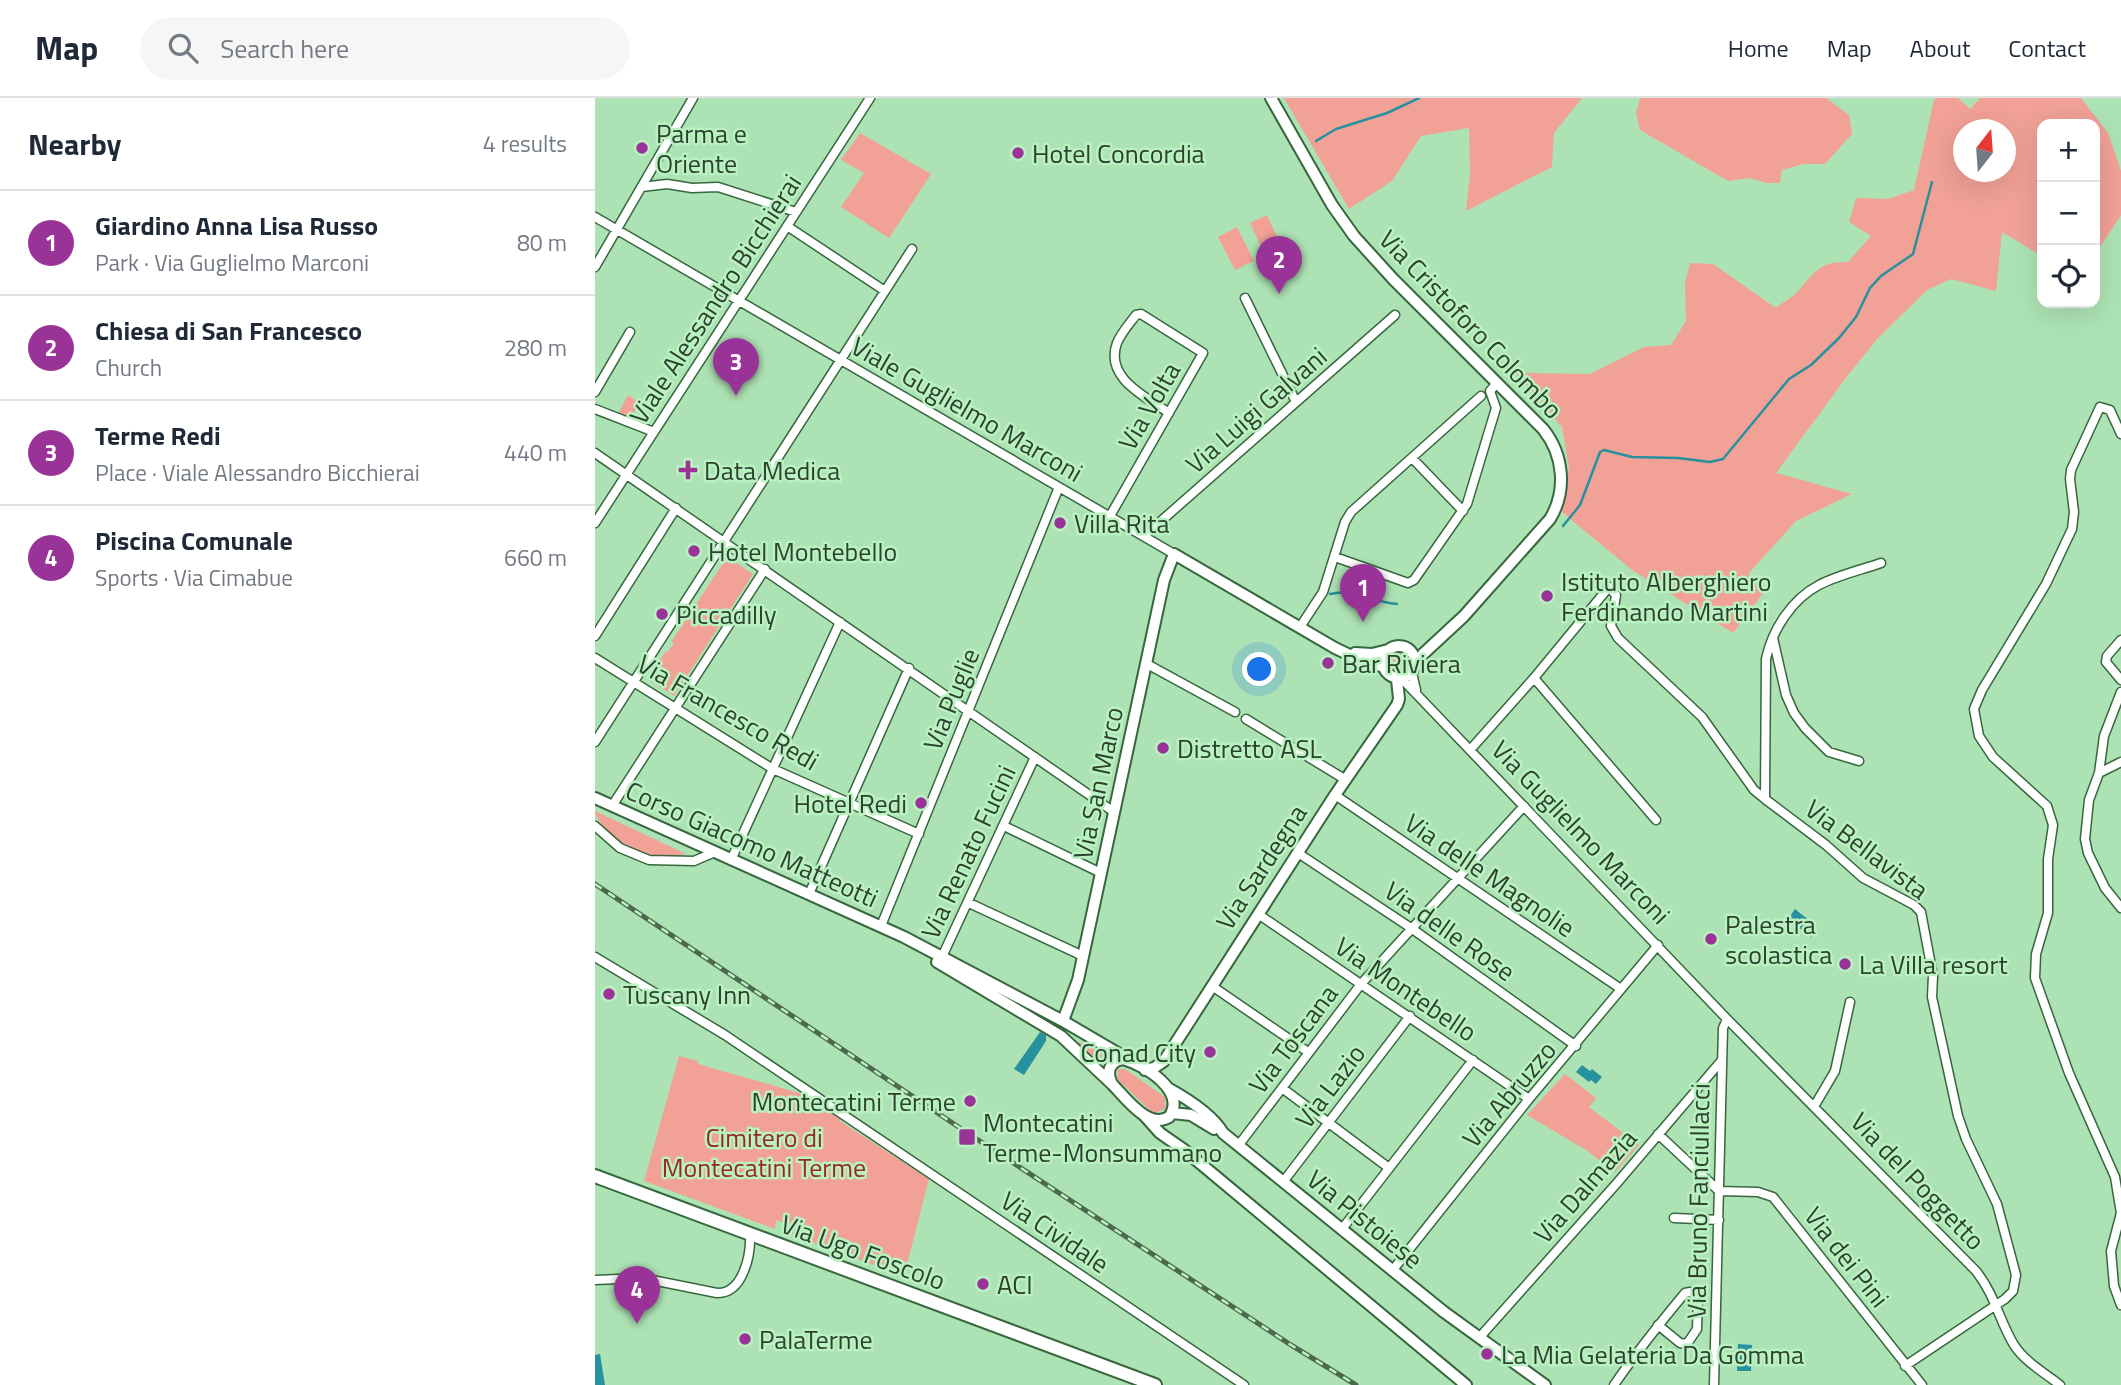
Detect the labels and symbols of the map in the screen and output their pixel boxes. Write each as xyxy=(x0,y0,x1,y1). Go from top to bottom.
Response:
place label: Parma e Oriente xyxy=(656,114,747,183)
north arrow xyxy=(1953,119,2016,182)
place label: Hotel Concordia xyxy=(1032,134,1205,173)
marker: Parma e Oriente xyxy=(634,140,650,156)
marker: Hotel Concordia xyxy=(1010,145,1026,161)
street label: Viale Alessandro Bicchierai xyxy=(619,166,811,432)
street label: Via Cristoforo Colombo xyxy=(1370,221,1572,427)
pin: 2 xyxy=(1256,236,1302,294)
street label: Viale Guglielmo Marconi xyxy=(844,327,1090,491)
street label: Via Luigi Galvani xyxy=(1177,337,1335,483)
pin: 3 xyxy=(713,338,759,396)
street label: Via Volta xyxy=(1108,355,1190,457)
place label: Data Medica xyxy=(704,451,840,490)
marker: Data Medica xyxy=(678,460,698,480)
place label: Villa Rita xyxy=(1074,504,1169,543)
marker: Villa Rita xyxy=(1052,515,1068,531)
place label: Hotel Montebello xyxy=(708,532,897,571)
marker: Hotel Montebello xyxy=(686,543,702,559)
place label: Istituto Alberghiero Ferdinando Martini xyxy=(1561,562,1772,631)
pin: 1 xyxy=(1340,564,1386,622)
marker: Istituto Alberghiero Ferdinando Martini xyxy=(1539,588,1555,604)
place label: Piccadilly xyxy=(676,595,777,634)
marker: Piccadilly xyxy=(654,606,670,622)
street label: Via Puglie xyxy=(913,642,989,756)
street label: Via Francesco Redi xyxy=(630,644,826,780)
place label: Bar Riviera xyxy=(1342,644,1461,683)
your location xyxy=(1242,652,1276,686)
marker: Bar Riviera xyxy=(1320,655,1336,671)
street label: Via San Marco xyxy=(1063,703,1133,863)
place label: Distretto ASL xyxy=(1177,729,1323,768)
street label: Via Guglielmo Marconi xyxy=(1483,731,1679,933)
marker: Distretto ASL xyxy=(1155,740,1171,756)
street label: Via Renato Fucini xyxy=(911,759,1025,945)
street label: Corso Giacomo Matteotti xyxy=(619,771,885,917)
place label: Hotel Redi xyxy=(794,784,907,823)
street label: Via Bellavista xyxy=(1797,789,1937,909)
marker: Hotel Redi xyxy=(913,795,929,811)
street label: Via Sardegna xyxy=(1206,797,1316,937)
street label: Via delle Magnolie xyxy=(1397,803,1583,947)
street label: Via delle Rose xyxy=(1377,871,1523,991)
place label: Palestra scolastica xyxy=(1725,905,1832,974)
street label: Via Montebello xyxy=(1327,927,1485,1051)
marker: Palestra scolastica xyxy=(1703,931,1719,947)
place label: La Villa resort xyxy=(1859,945,2008,984)
marker: La Villa resort xyxy=(1837,956,1853,972)
place label: Tuscany Inn xyxy=(623,975,751,1014)
street label: Via Toscana xyxy=(1239,976,1347,1102)
marker: Tuscany Inn xyxy=(601,986,617,1002)
street label: Via Abruzzo xyxy=(1453,1032,1565,1156)
place label: Conad City xyxy=(1080,1033,1196,1072)
street label: Via Lazio xyxy=(1285,1036,1375,1136)
marker: Conad City xyxy=(1202,1044,1218,1060)
place label: Montecatini Terme xyxy=(752,1082,956,1121)
street label: Via Bruno Fanciullacci xyxy=(1676,1083,1720,1319)
marker: Montecatini Terme xyxy=(962,1093,978,1109)
place label: Montecatini Terme-Monsummano xyxy=(983,1103,1222,1172)
street label: Via del Poggetto xyxy=(1842,1103,1994,1259)
park label: Cimitero di Montecatini Terme xyxy=(662,1118,866,1187)
street label: Via Dalmazia xyxy=(1524,1120,1646,1252)
marker: Montecatini Terme-Monsummano xyxy=(957,1127,977,1147)
street label: Via Pistoiese xyxy=(1298,1160,1432,1278)
street label: Via Cividale xyxy=(993,1181,1117,1283)
street label: Via dei Pini xyxy=(1795,1198,1899,1316)
street label: Via Ugo Foscolo xyxy=(775,1204,951,1300)
place label: ACI xyxy=(997,1265,1033,1304)
pin: 4 xyxy=(614,1266,660,1324)
marker: ACI xyxy=(975,1276,991,1292)
place label: PalaTerme xyxy=(759,1320,873,1359)
marker: PalaTerme xyxy=(737,1331,753,1347)
place label: La Mia Gelateria Da Gomma xyxy=(1501,1335,1804,1374)
marker: La Mia Gelateria Da Gomma xyxy=(1479,1346,1495,1362)

